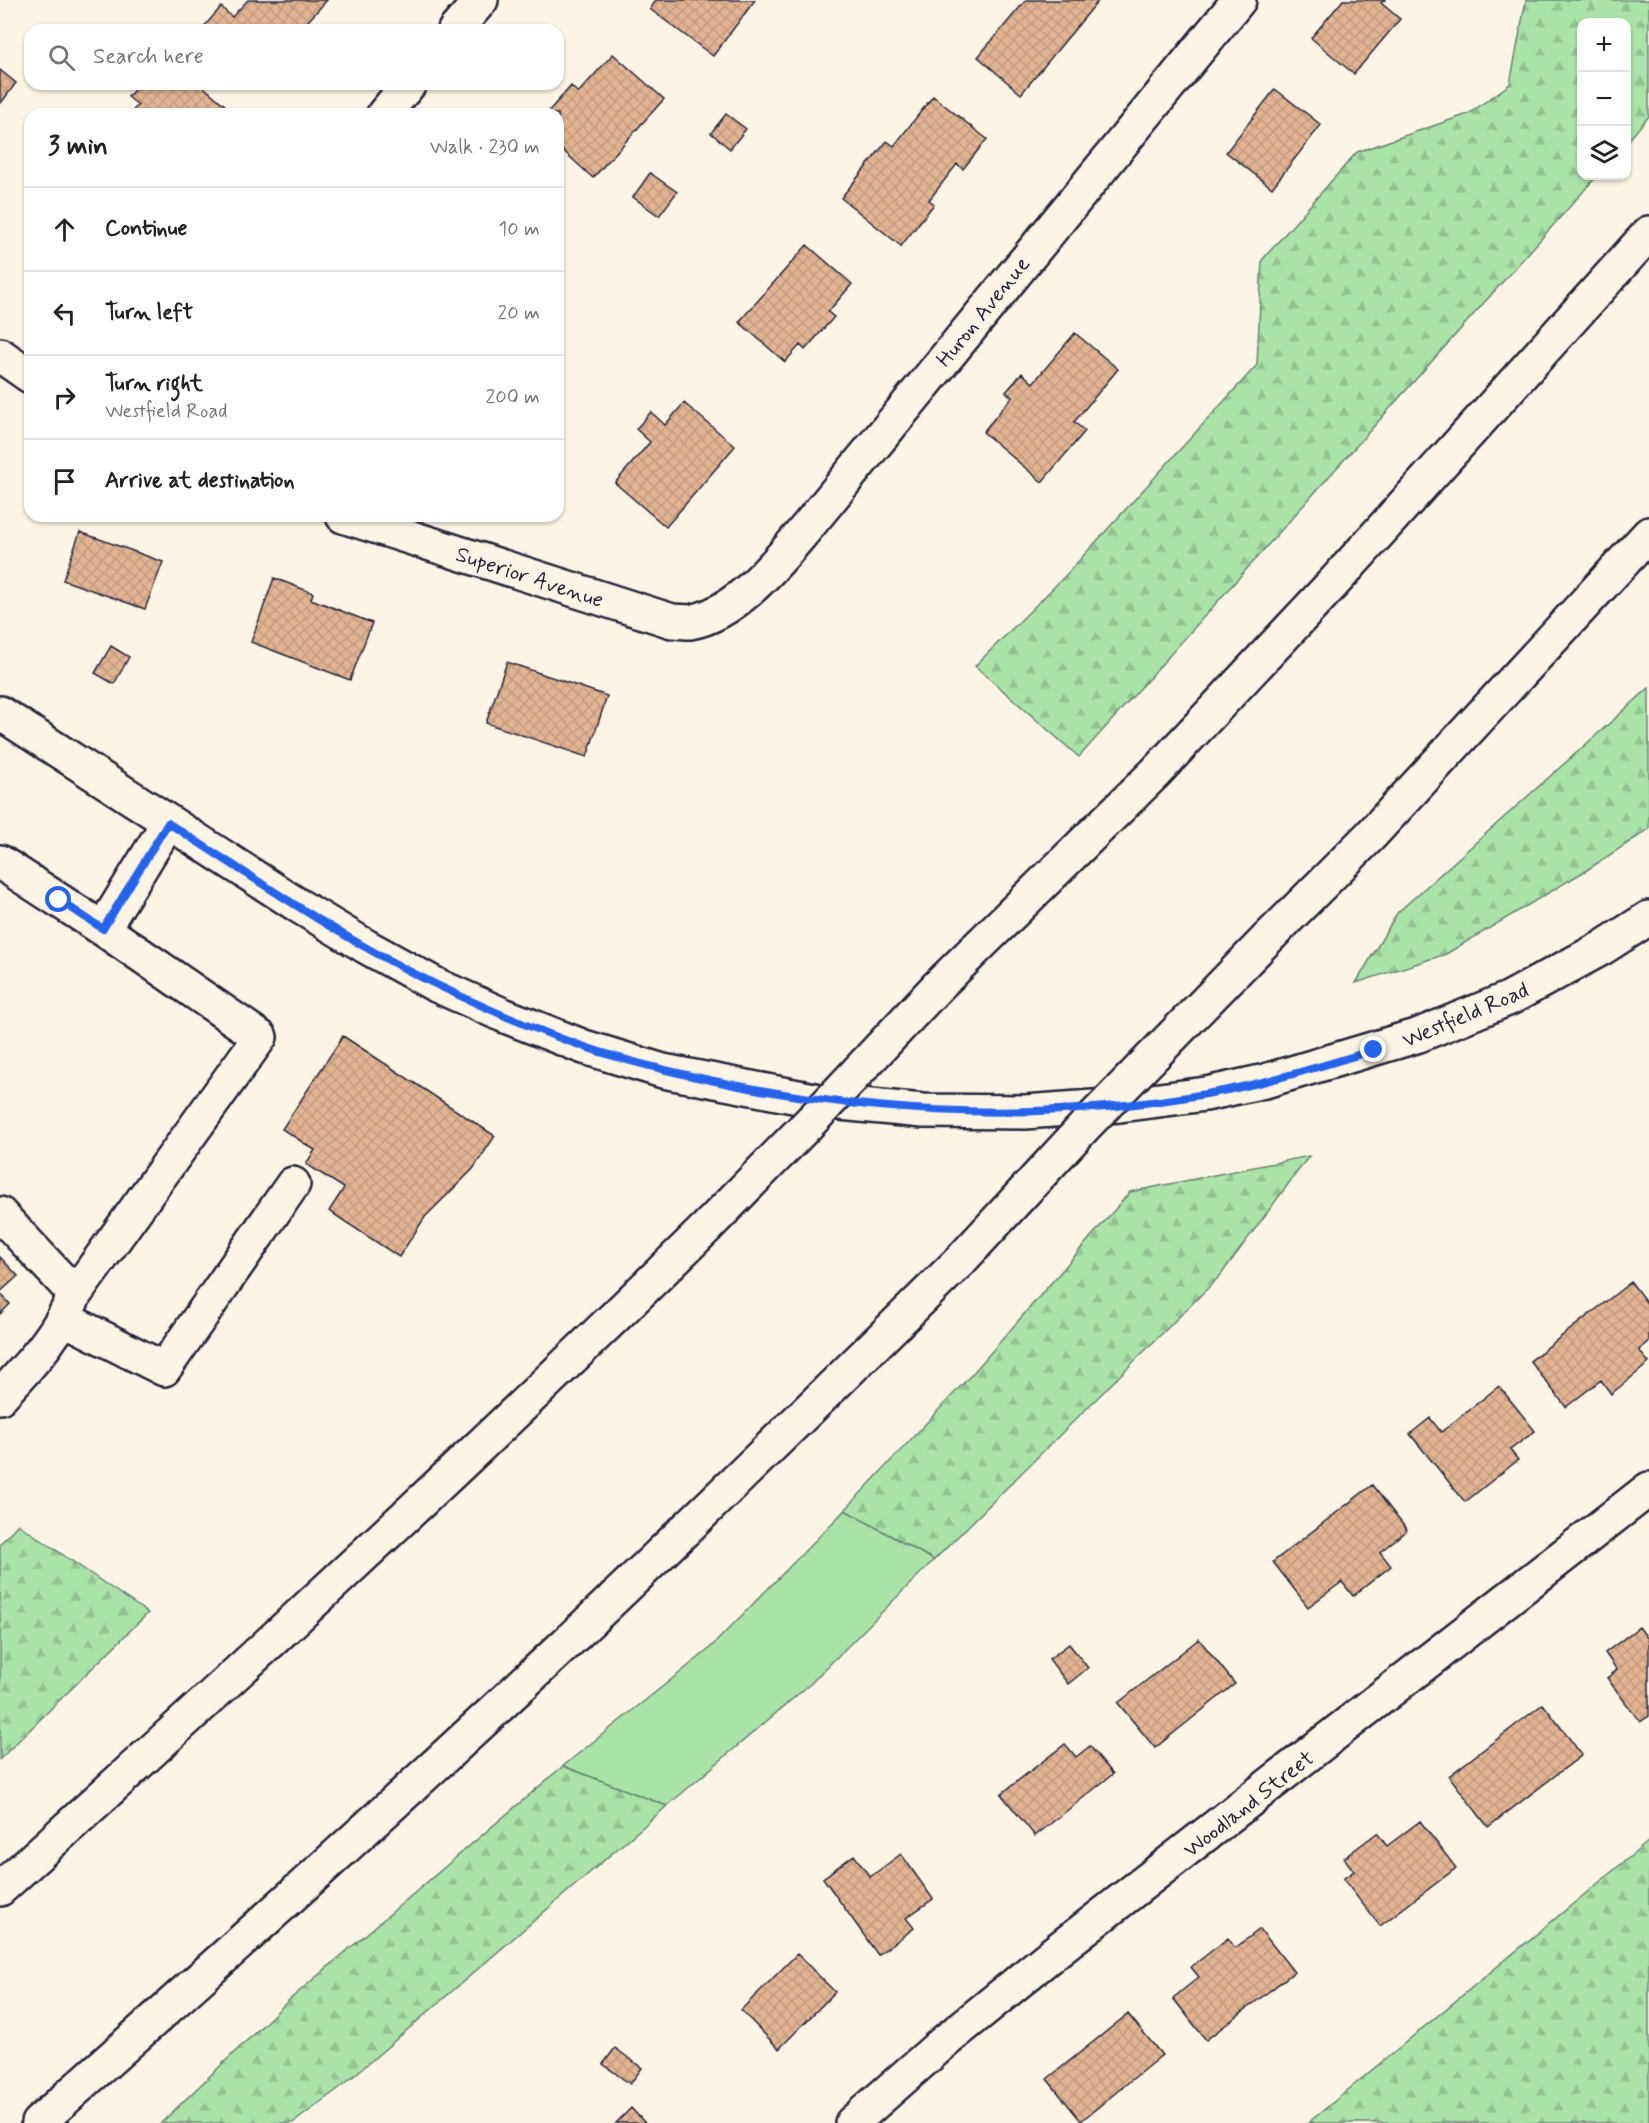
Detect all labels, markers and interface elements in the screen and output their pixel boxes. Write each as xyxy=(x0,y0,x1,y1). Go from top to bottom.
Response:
map controls xyxy=(1577,18,1631,180)
button: + xyxy=(1577,18,1631,72)
search box xyxy=(24,24,564,90)
icon: search xyxy=(45,41,78,74)
text: Search here xyxy=(93,43,204,71)
button: − xyxy=(1577,72,1631,126)
button: layers xyxy=(1577,126,1631,180)
text: 3 min xyxy=(48,130,108,164)
text: Walk · 230 m xyxy=(430,134,540,161)
icon: ahead xyxy=(48,213,81,246)
text: Continue xyxy=(105,215,187,243)
text: 10 m xyxy=(498,216,540,243)
street label: Huron Avenue xyxy=(930,251,1037,373)
icon: left xyxy=(48,297,81,330)
text: Turn left xyxy=(105,299,193,327)
text: 20 m xyxy=(497,300,540,327)
text: Turn right xyxy=(105,370,203,398)
icon: right xyxy=(48,381,81,414)
text: 200 m xyxy=(485,384,540,411)
text: Westfield Road xyxy=(105,398,227,425)
icon: arrive xyxy=(48,465,81,498)
text: Arrive at destination xyxy=(105,467,295,495)
street label: Superior Avenue xyxy=(452,541,607,615)
route start xyxy=(45,886,71,912)
street label: Westfield Road xyxy=(1398,977,1533,1055)
route end xyxy=(1360,1036,1386,1062)
street label: Woodland Street xyxy=(1178,1745,1320,1864)

